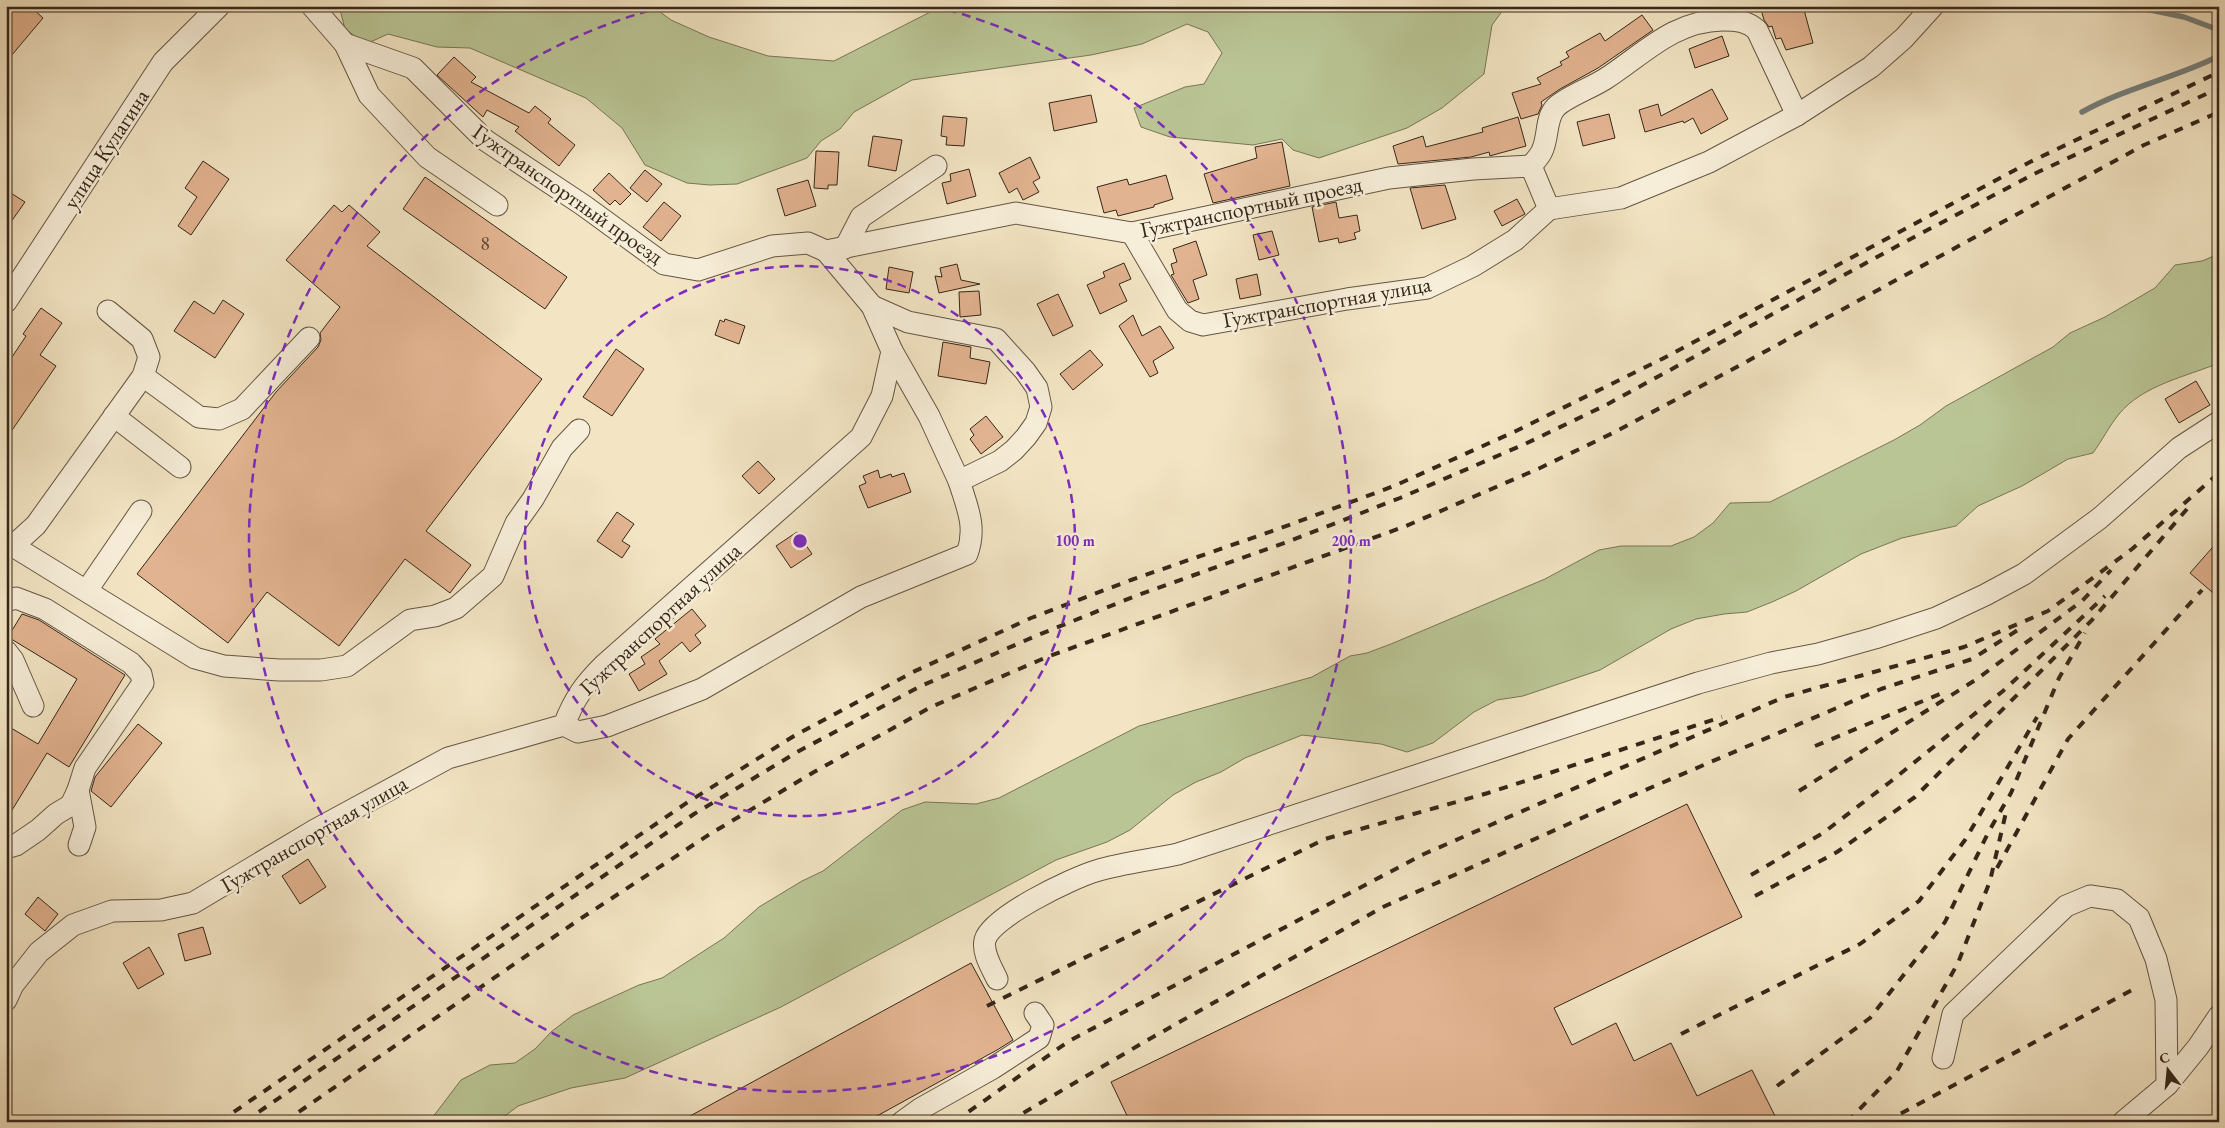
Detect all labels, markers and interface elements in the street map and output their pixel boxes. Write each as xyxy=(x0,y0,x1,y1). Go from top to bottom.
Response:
street label: улица Кулагина xyxy=(56,83,156,215)
street label: Гужтранспортный проезд xyxy=(467,117,669,271)
street label: Гужтранспортный проезд xyxy=(1137,169,1365,245)
house number: 8 xyxy=(480,230,490,256)
street label: Гужтранспортная улица xyxy=(1221,269,1434,335)
text: 100 m xyxy=(1055,531,1095,550)
text: 200 m xyxy=(1331,531,1371,550)
centre of rings xyxy=(791,532,809,550)
street label: Гужтранспортная улица xyxy=(573,536,747,702)
street label: Гужтранспортная улица xyxy=(215,769,413,899)
north arrow xyxy=(2142,1046,2192,1096)
text: С xyxy=(2157,1047,2172,1068)

